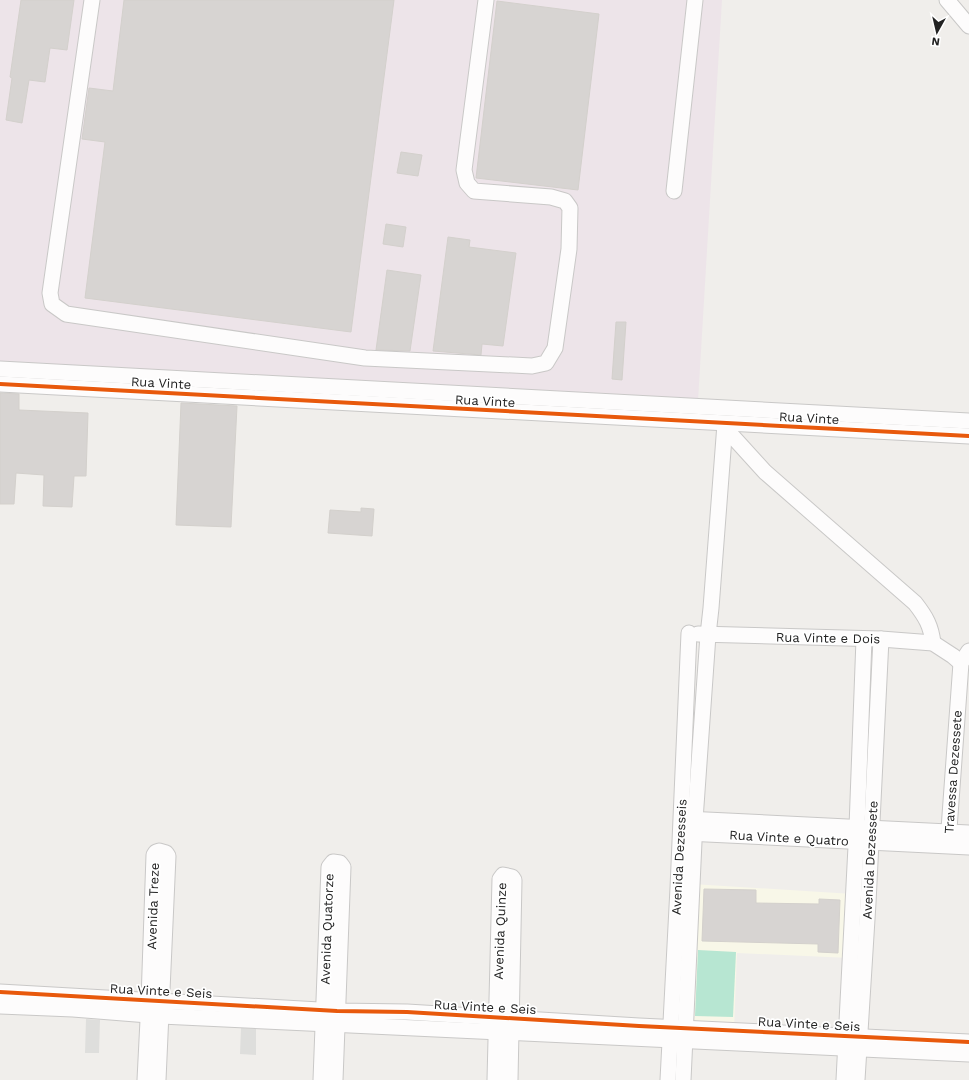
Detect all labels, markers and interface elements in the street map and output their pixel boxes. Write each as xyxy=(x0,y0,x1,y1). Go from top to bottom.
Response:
north arrow xyxy=(917,12,957,52)
text: N xyxy=(931,34,941,48)
street label: Rua Vinte xyxy=(130,374,192,392)
street label: Rua Vinte xyxy=(454,392,516,410)
street label: Rua Vinte xyxy=(778,409,840,427)
street label: Rua Vinte e Dois xyxy=(776,630,880,646)
street label: Travessa Dezessete xyxy=(941,710,965,834)
street label: Avenida Dezesseis xyxy=(668,798,690,915)
street label: Avenida Dezessete xyxy=(859,800,881,920)
street label: Rua Vinte e Quatro xyxy=(729,827,849,849)
street label: Avenida Treze xyxy=(144,862,162,950)
street label: Avenida Quatorze xyxy=(318,873,336,985)
street label: Avenida Quinze xyxy=(491,882,509,980)
street label: Rua Vinte e Seis xyxy=(109,981,213,1001)
street label: Rua Vinte e Seis xyxy=(433,997,537,1017)
street label: Rua Vinte e Seis xyxy=(757,1014,861,1034)

